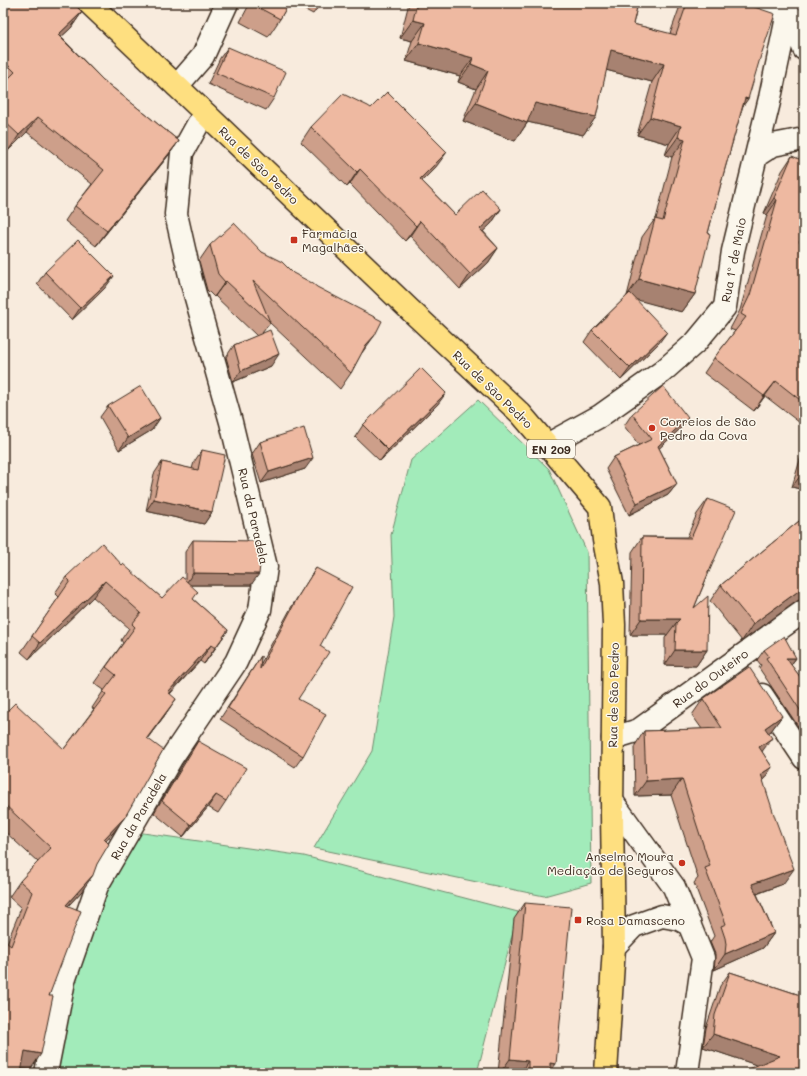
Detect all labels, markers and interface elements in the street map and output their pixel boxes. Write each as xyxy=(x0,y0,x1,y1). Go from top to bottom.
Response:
street label: Rua de São Pedro xyxy=(216,123,302,207)
street label: Rua 1º de Maio xyxy=(717,216,749,304)
place label: Farmácia Magalhães xyxy=(302,225,364,255)
marker: Farmácia Magalhães xyxy=(289,235,299,245)
street label: Rua de São Pedro xyxy=(450,347,536,431)
place label: Correios de São Pedro da Cova xyxy=(660,413,756,443)
marker: Correios de São Pedro da Cova xyxy=(647,423,657,433)
road number: EN 209 xyxy=(527,440,575,458)
street label: Rua da Paradela xyxy=(235,466,273,566)
street label: Rua de São Pedro xyxy=(604,642,622,748)
street label: Rua do Outeiro xyxy=(669,645,751,711)
street label: Rua da Paradela xyxy=(106,769,170,863)
place label: Anselmo Moura Mediação de Seguros xyxy=(547,848,674,878)
marker: Anselmo Moura Mediação de Seguros xyxy=(677,858,687,868)
place label: Rosa Damasceno xyxy=(586,912,685,928)
marker: Rosa Damasceno xyxy=(573,915,583,925)

